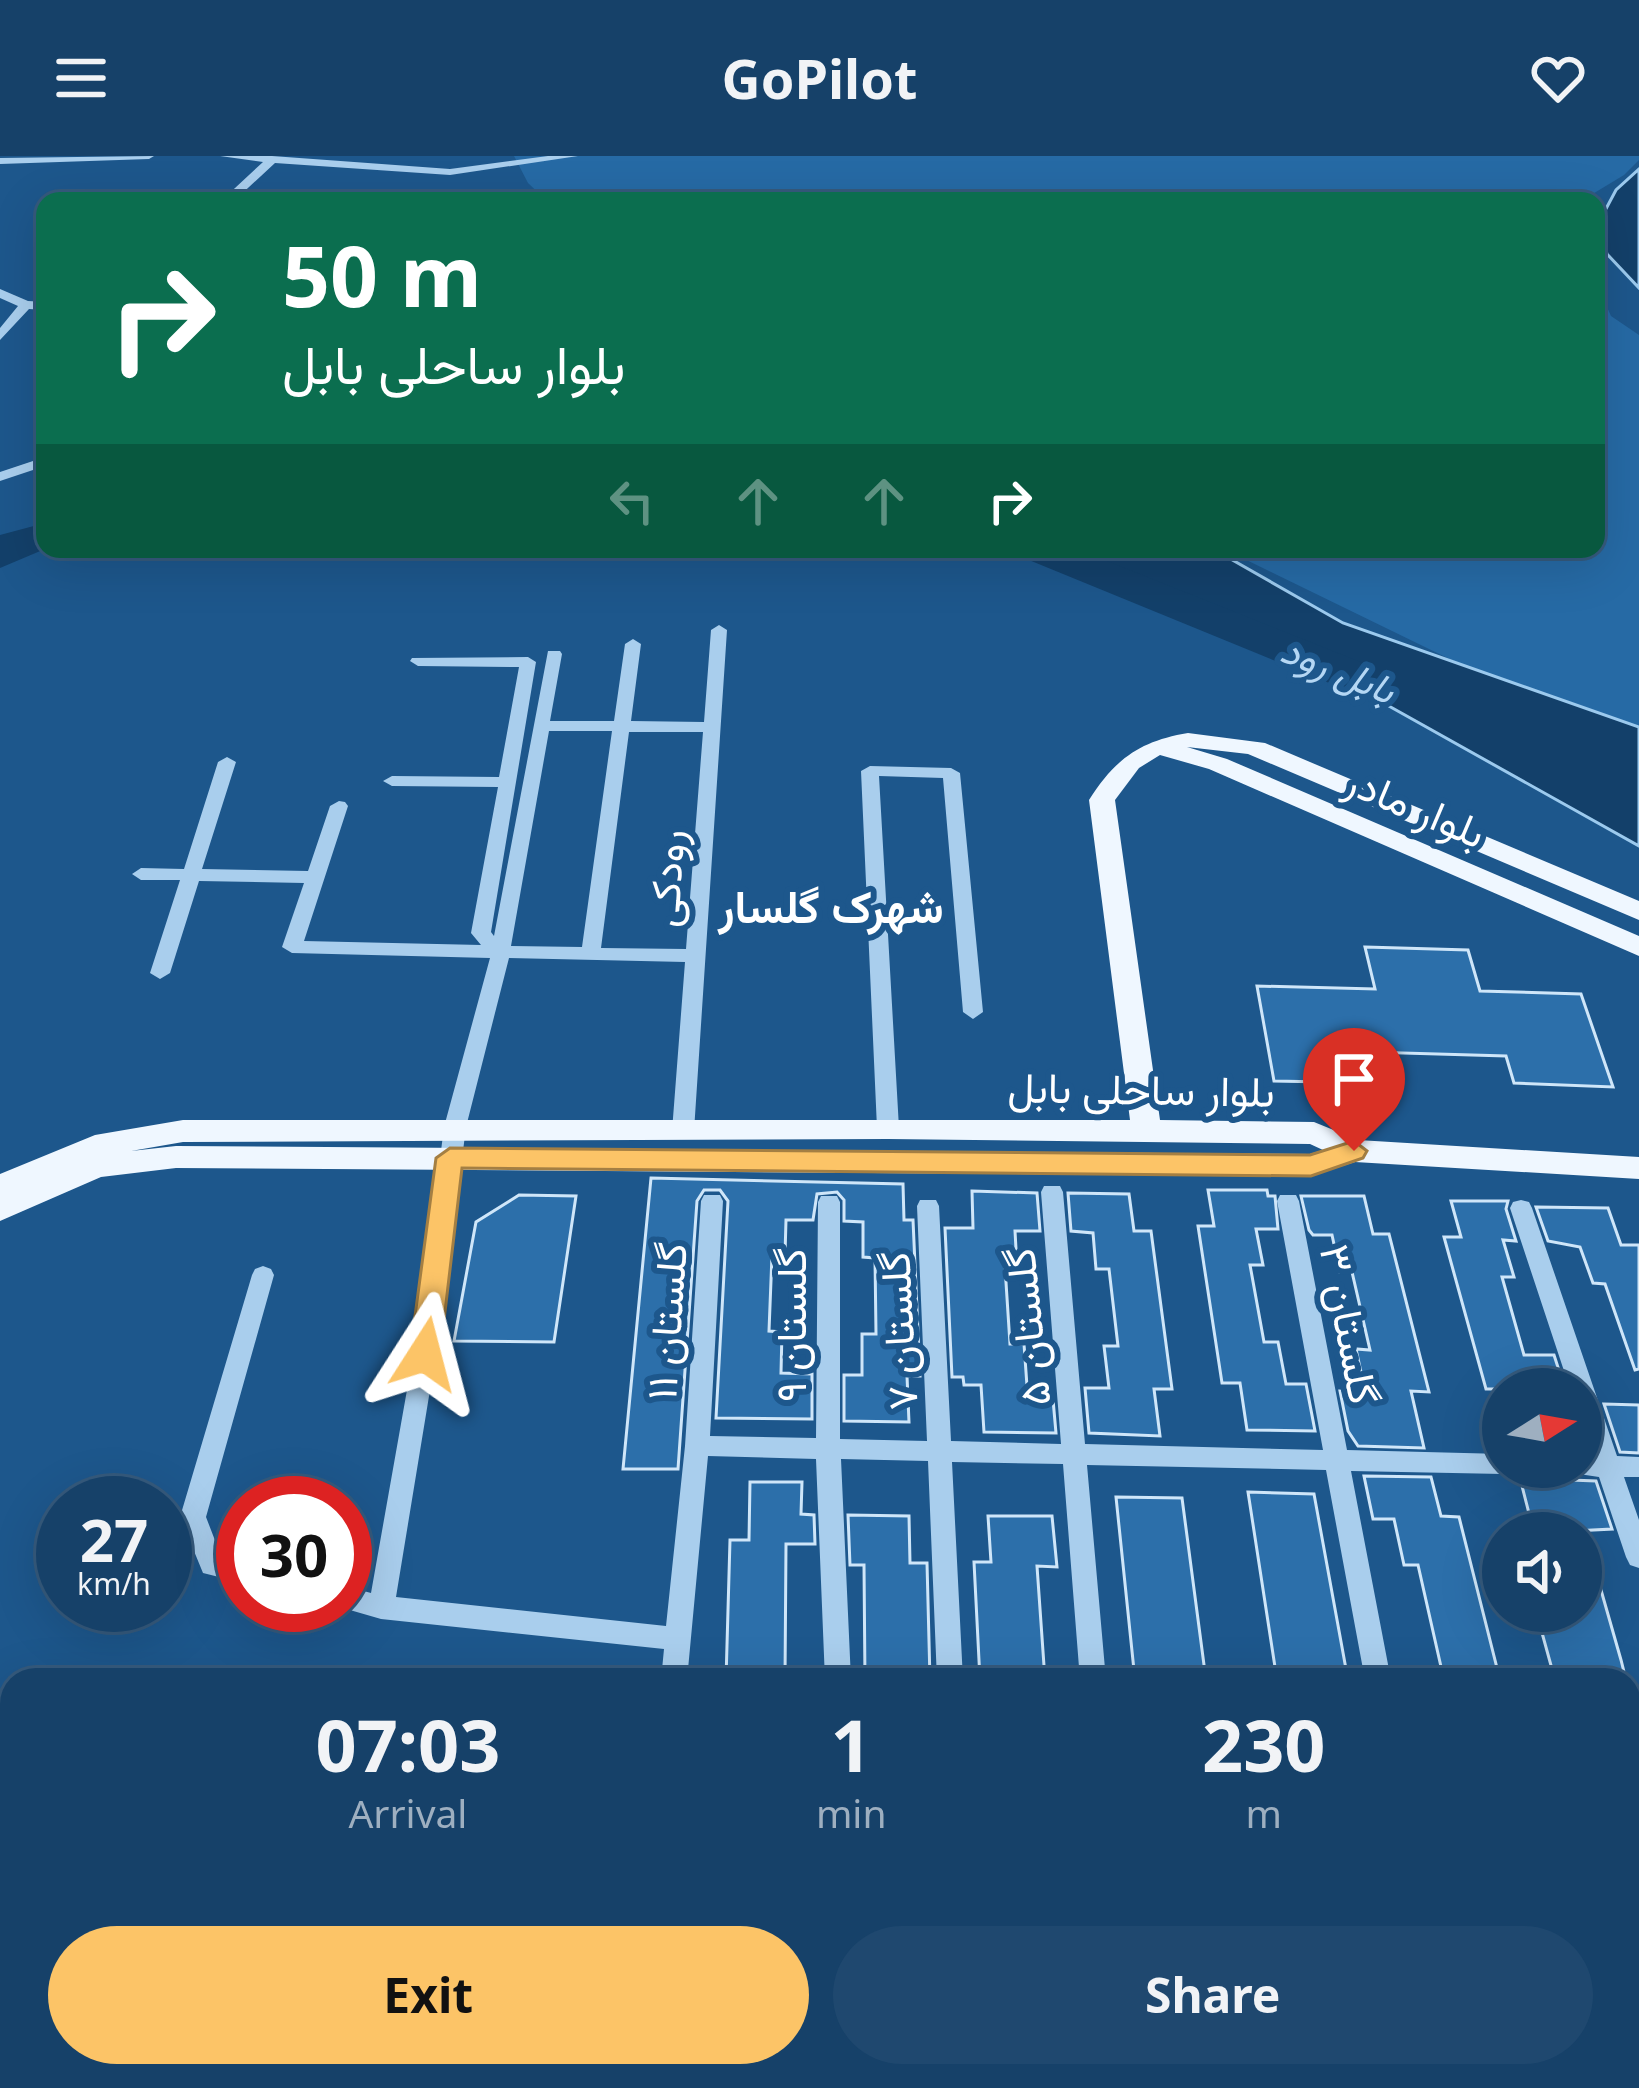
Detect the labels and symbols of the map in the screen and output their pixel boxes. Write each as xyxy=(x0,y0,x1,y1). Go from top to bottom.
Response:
water label: بابل رود xyxy=(1274,621,1405,715)
street label: بلوار مادر xyxy=(1336,750,1495,860)
street label: رودکی xyxy=(633,827,697,929)
district label: شهرک گلسار xyxy=(716,875,944,936)
pin xyxy=(1303,1028,1405,1151)
street label: بلوار ساحلی بابل xyxy=(1007,1057,1275,1119)
street label: گلستان ۳ xyxy=(1308,1239,1394,1409)
street label: گلستان ۱۱ xyxy=(631,1240,699,1402)
street label: گلستان ۵ xyxy=(989,1245,1063,1409)
street label: گلستان ۹ xyxy=(761,1248,818,1402)
street label: گلستان ۷ xyxy=(864,1250,930,1412)
position arrow xyxy=(362,1291,488,1417)
north arrow xyxy=(1482,1368,1602,1488)
speed limit sign: 30 xyxy=(216,1476,372,1632)

